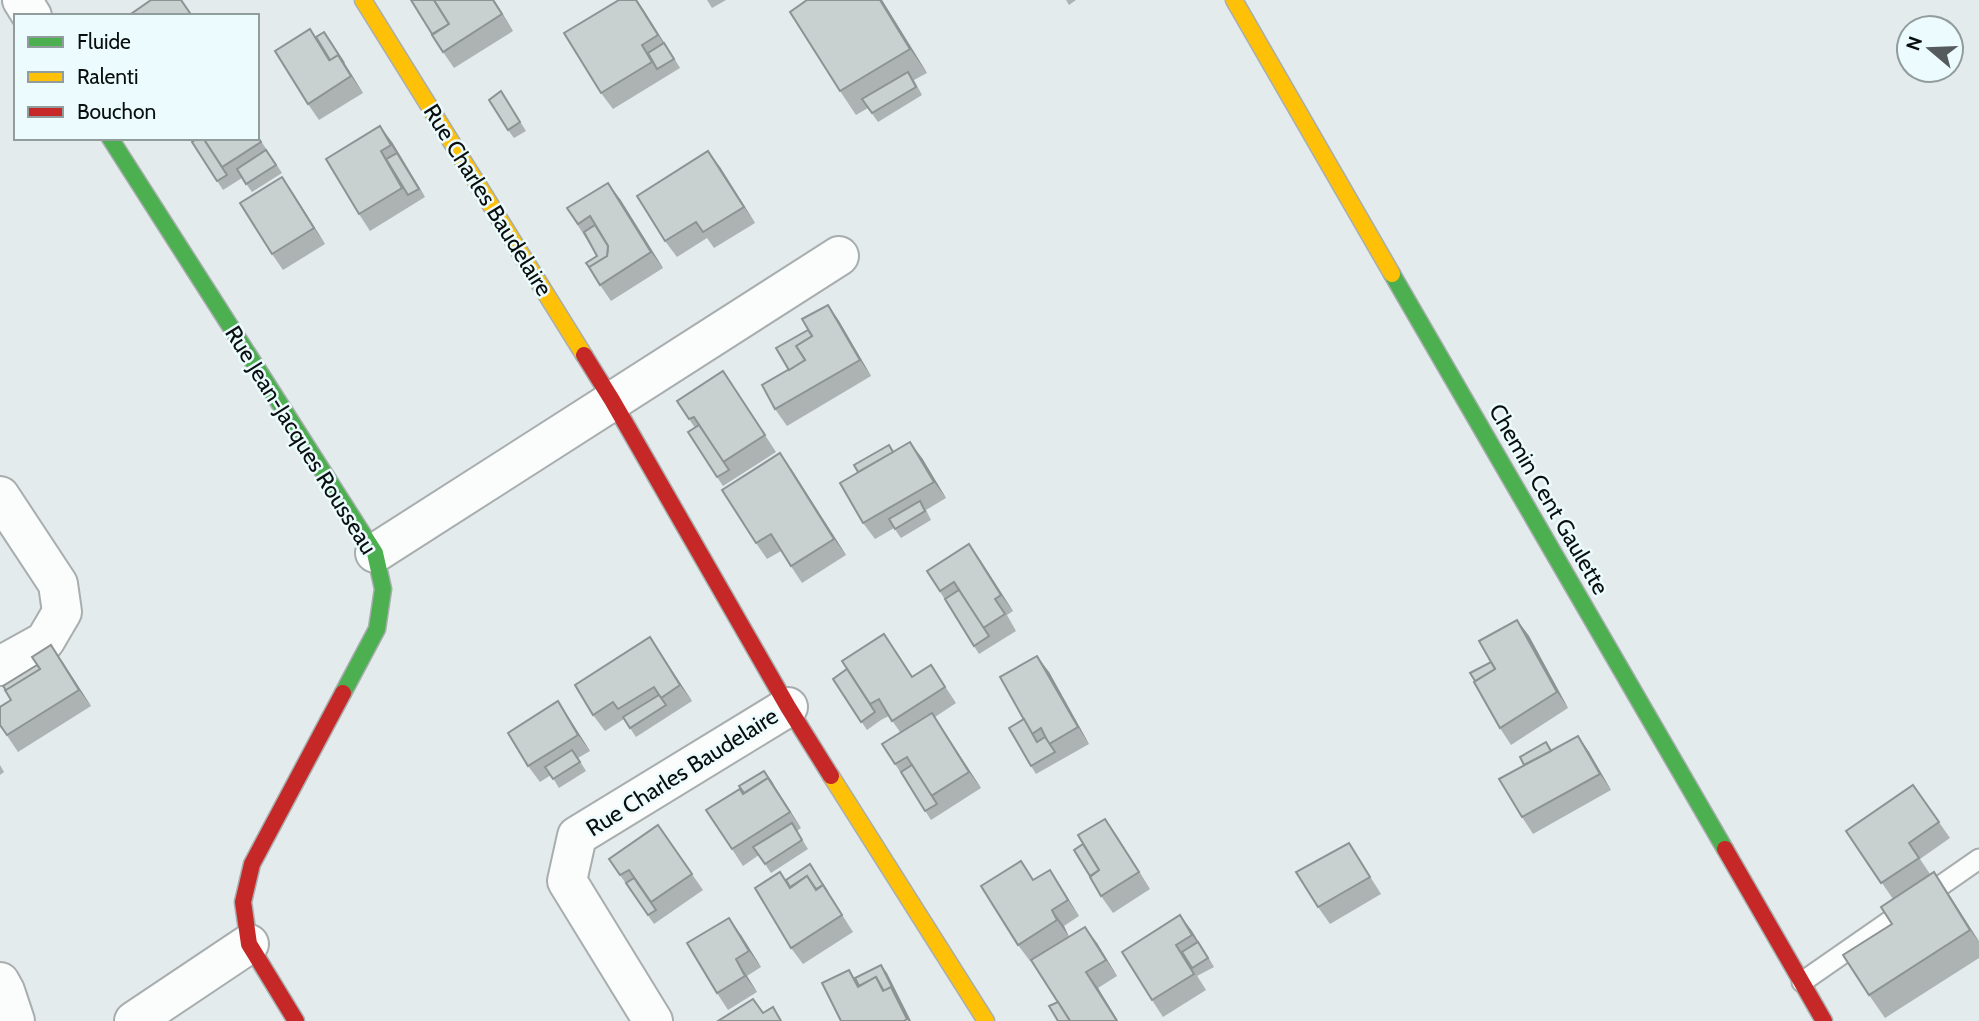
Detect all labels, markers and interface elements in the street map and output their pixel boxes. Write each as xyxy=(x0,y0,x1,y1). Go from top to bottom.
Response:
legend xyxy=(14,14,259,140)
north arrow xyxy=(1895,14,1965,84)
text: Fluide xyxy=(77,29,131,54)
text: N xyxy=(1901,34,1927,54)
text: Ralenti xyxy=(77,64,138,89)
text: Bouchon xyxy=(77,99,156,124)
street label: Rue Charles Baudelaire xyxy=(418,99,558,301)
street label: Rue Jean-Jacques Rousseau xyxy=(219,321,383,559)
street label: Chemin Cent Gaulette xyxy=(1483,399,1615,600)
street label: Rue Charles Baudelaire xyxy=(581,702,783,842)

